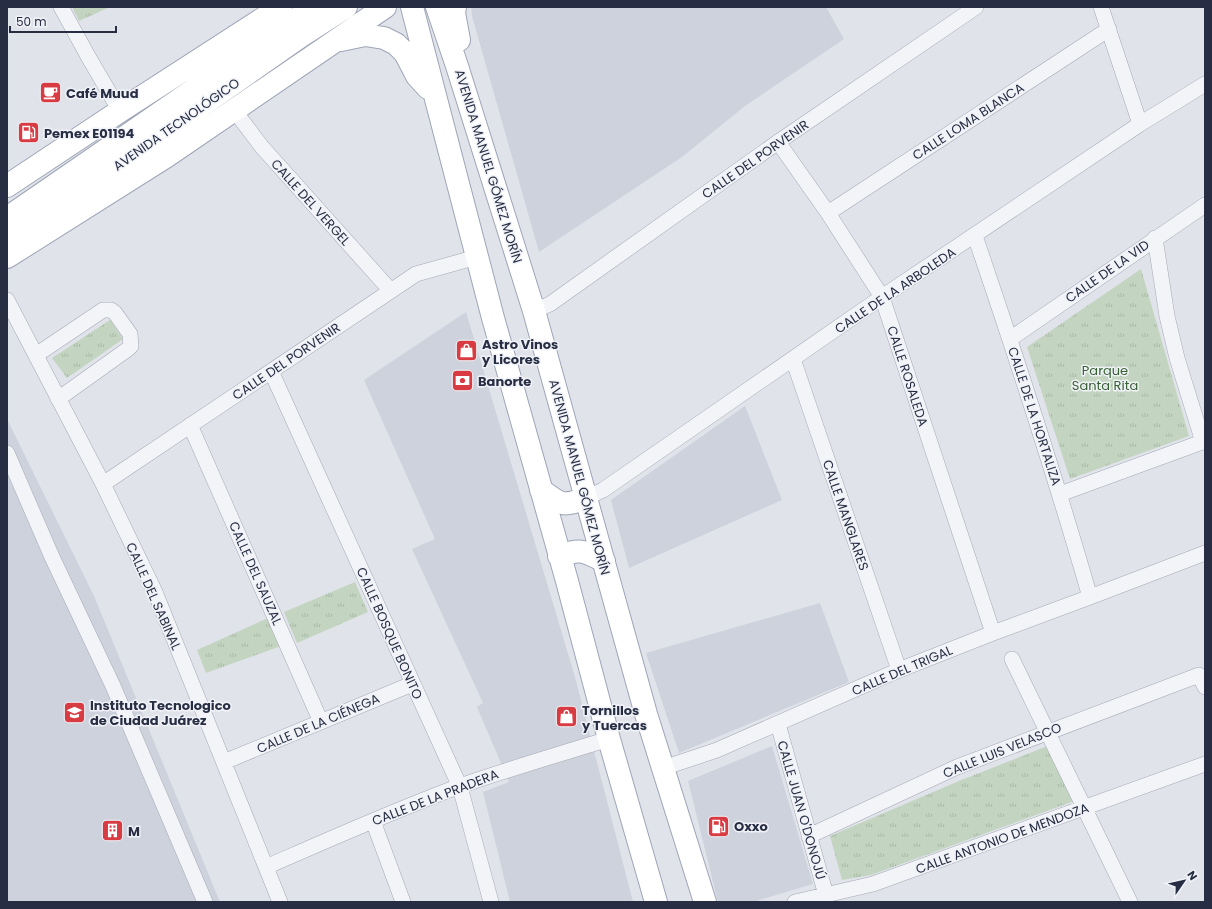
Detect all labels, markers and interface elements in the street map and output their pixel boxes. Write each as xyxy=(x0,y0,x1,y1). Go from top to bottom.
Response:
scale bar xyxy=(10,8,116,34)
text: 50 m xyxy=(16,13,47,30)
street label: AVENIDA MANUEL GÓMEZ MORÍN xyxy=(450,67,527,265)
street label: AVENIDA TECNOLÓGICO xyxy=(109,73,243,175)
street label: CALLE LOMA BLANCA xyxy=(909,78,1028,165)
cafe icon: Café Muud xyxy=(38,80,64,106)
place label: Café Muud xyxy=(66,84,139,103)
street label: CALLE DEL PORVENIR xyxy=(698,115,813,203)
fuel station icon: Pemex E01194 xyxy=(15,120,41,146)
place label: Pemex E01194 xyxy=(44,124,135,143)
street label: CALLE DEL VERGEL xyxy=(266,155,355,250)
street label: CALLE DE LA VID xyxy=(1061,235,1153,307)
street label: CALLE DE LA ARBOLEDA xyxy=(831,243,960,338)
street label: CALLE DEL PORVENIR xyxy=(229,318,344,405)
street label: CALLE ROSALEDA xyxy=(882,323,933,429)
place label: Astro Vinos y Licores xyxy=(481,335,558,369)
shop icon: Astro Vinos y Licores xyxy=(454,338,480,364)
street label: CALLE DE LA HORTALIZA xyxy=(1003,344,1066,488)
park label: Parque Santa Rita xyxy=(1072,361,1138,395)
bank icon: Banorte xyxy=(449,368,475,394)
place label: Banorte xyxy=(478,372,531,391)
street label: AVENIDA MANUEL GÓMEZ MORÍN xyxy=(544,377,615,577)
street label: CALLE MANGLARES xyxy=(818,457,873,573)
street label: CALLE DEL SAUZAL xyxy=(224,518,287,628)
street label: CALLE DEL SABINAL xyxy=(121,539,186,653)
street label: CALLE BOSQUE BONITO xyxy=(352,564,427,702)
street label: CALLE DEL TRIGAL xyxy=(849,641,956,700)
street label: CALLE DE LA CIÉNEGA xyxy=(254,689,383,758)
place label: Instituto Tecnologico de Ciudad Juárez xyxy=(90,696,231,730)
school or university icon: Instituto Tecnologico de Ciudad Juárez xyxy=(61,699,87,725)
place label: Tornillos y Tuercas xyxy=(581,701,647,735)
shop icon: Tornillos y Tuercas xyxy=(553,704,579,730)
street label: CALLE LUIS VELASCO xyxy=(940,718,1064,783)
street label: CALLE JUAN O'DONOJÚ xyxy=(773,738,830,882)
street label: CALLE DE LA PRADERA xyxy=(369,764,501,830)
street label: CALLE ANTONIO DE MENDOZA xyxy=(913,798,1092,879)
fuel station icon: Oxxo xyxy=(705,813,731,839)
place label: Oxxo xyxy=(734,817,768,836)
building icon: M xyxy=(100,818,126,844)
place label: M xyxy=(128,822,140,841)
north arrow xyxy=(1164,861,1204,901)
text: N xyxy=(1183,868,1201,883)

